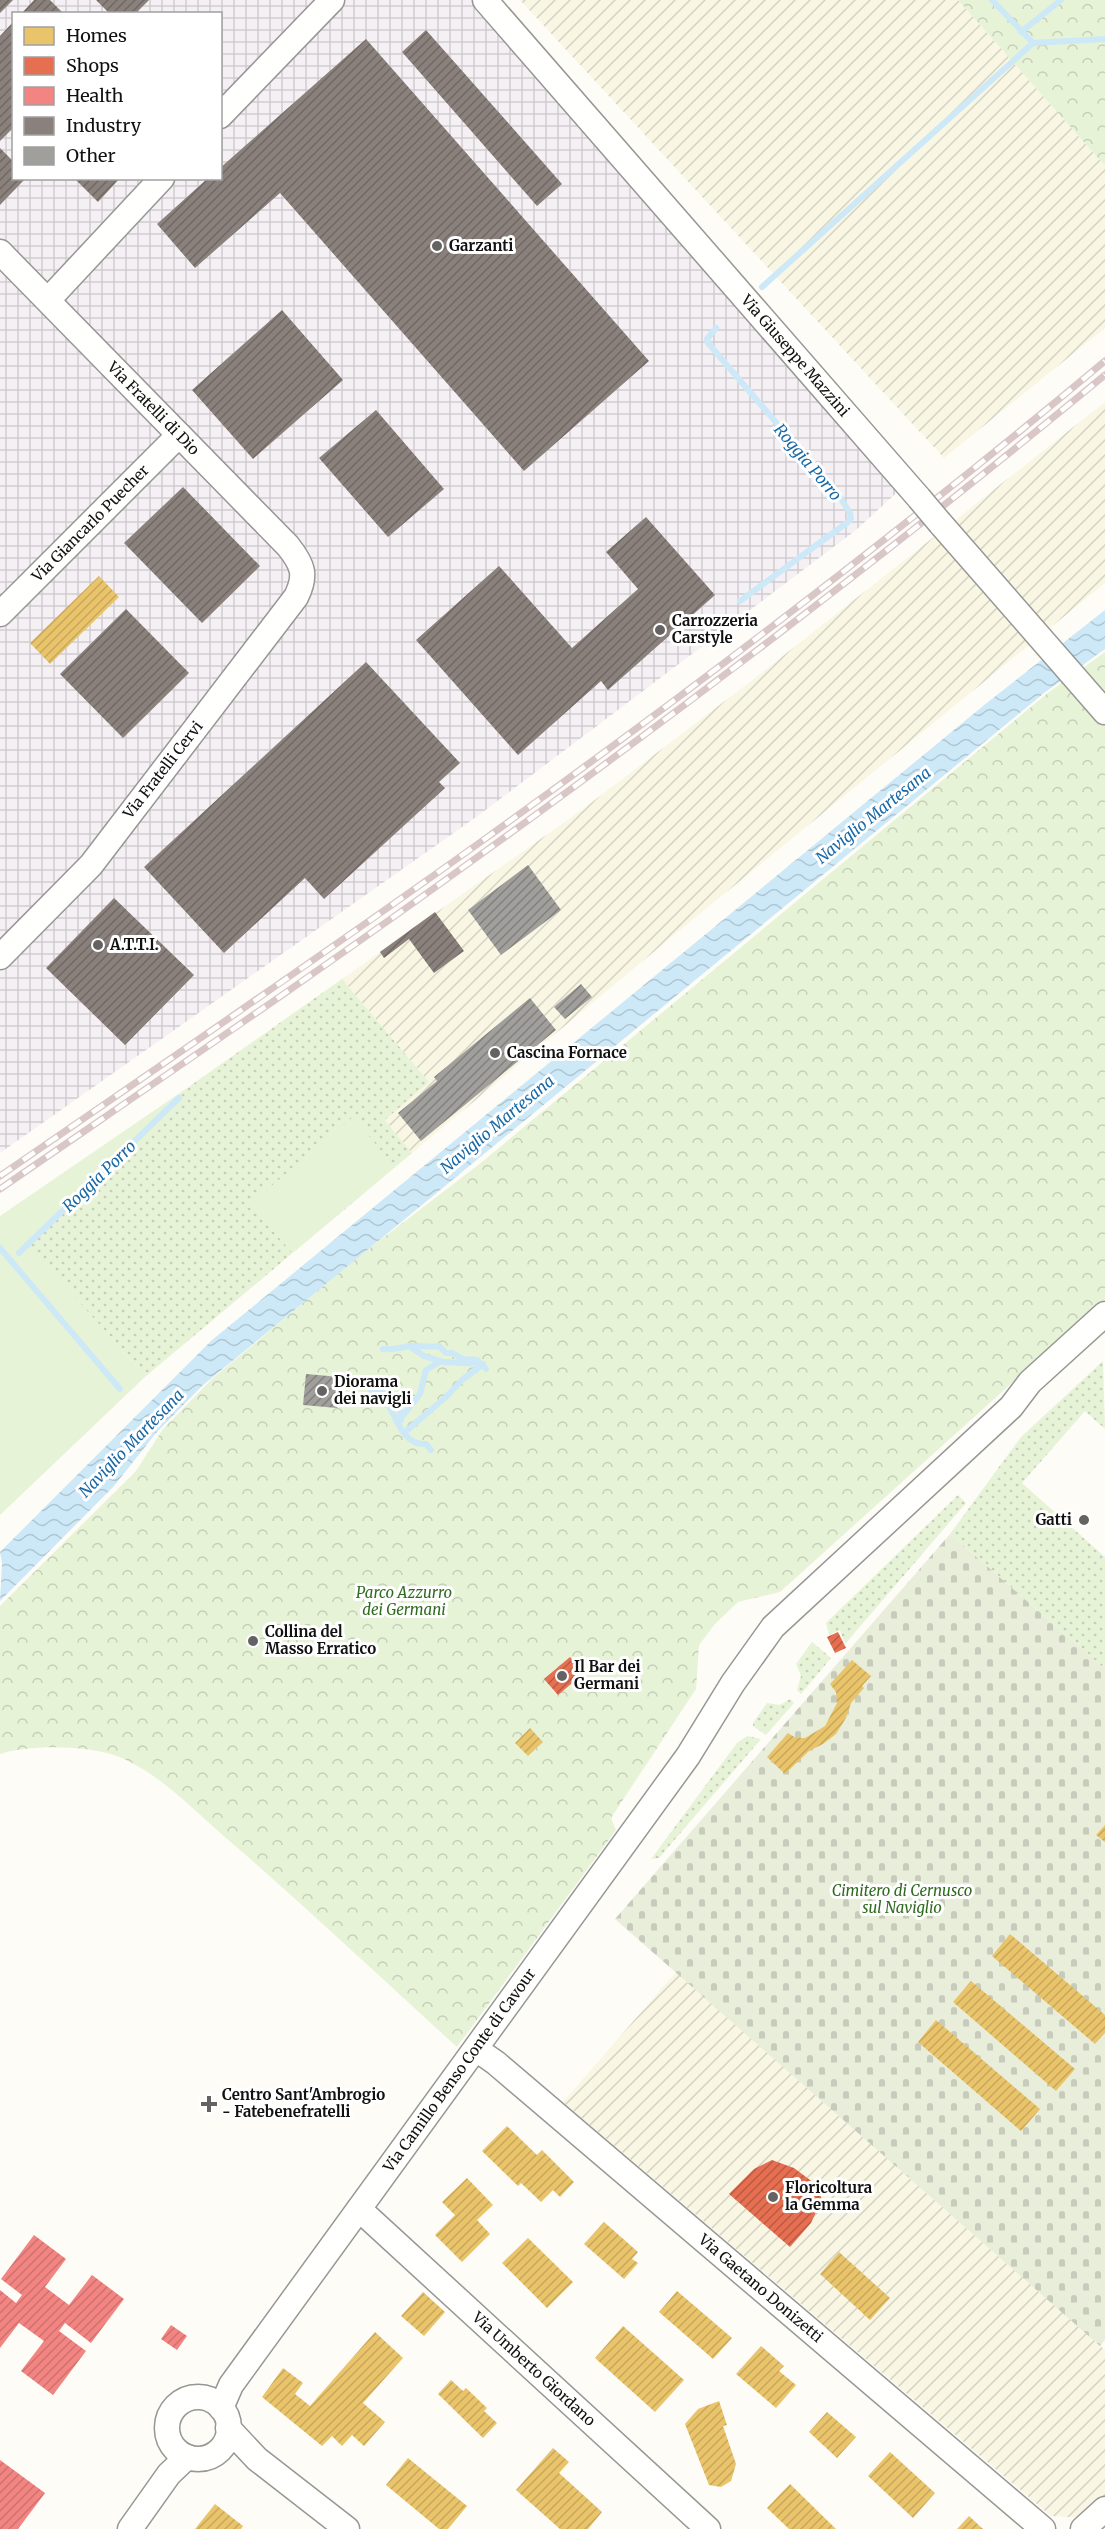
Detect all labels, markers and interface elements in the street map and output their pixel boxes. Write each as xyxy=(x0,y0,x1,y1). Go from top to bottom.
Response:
legend xyxy=(12,12,222,180)
text: Homes xyxy=(66,24,127,47)
text: Shops xyxy=(66,54,119,77)
text: Health xyxy=(66,84,124,107)
text: Industry xyxy=(66,114,142,137)
text: Other xyxy=(66,144,116,167)
place label: Garzanti xyxy=(449,236,513,255)
marker: Garzanti xyxy=(430,239,444,253)
street label: Via Giuseppe Mazzini xyxy=(737,290,854,421)
street label: Via Fratelli di Dio xyxy=(103,357,204,459)
water label: Roggia Porro xyxy=(770,419,846,505)
street label: Via Giancarlo Puecher xyxy=(27,460,153,586)
place label: Carrozzeria Carstyle xyxy=(672,611,759,647)
marker: Carrozzeria Carstyle xyxy=(653,623,667,637)
street label: Via Fratelli Cervi xyxy=(118,717,207,823)
water label: Naviglio Martesana xyxy=(811,762,935,868)
place label: A.T.T.I. xyxy=(109,935,159,954)
marker: A.T.T.I. xyxy=(91,938,105,952)
place label: Cascina Fornace xyxy=(507,1043,627,1062)
marker: Cascina Fornace xyxy=(488,1046,502,1060)
water label: Naviglio Martesana xyxy=(436,1071,558,1177)
water label: Roggia Porro xyxy=(58,1136,140,1216)
place label: Diorama dei navigli xyxy=(334,1372,411,1408)
marker: Diorama dei navigli xyxy=(315,1384,329,1398)
water label: Naviglio Martesana xyxy=(74,1385,188,1501)
place label: Gatti xyxy=(1035,1510,1072,1529)
marker: Gatti xyxy=(1077,1513,1091,1527)
park label: Parco Azzurro dei Germani xyxy=(356,1583,452,1619)
place label: Collina del Masso Erratico xyxy=(265,1622,376,1658)
marker: Collina del Masso Erratico xyxy=(246,1634,260,1648)
place label: Il Bar dei Germani xyxy=(574,1657,641,1693)
marker: Il Bar dei Germani xyxy=(555,1669,569,1683)
park label: Cimitero di Cernusco sul Naviglio xyxy=(832,1881,972,1917)
street label: Via Camillo Benso Conte di Cavour xyxy=(378,1964,540,2176)
place label: Centro Sant'Ambrogio - Fatebenefratelli xyxy=(222,2085,385,2121)
marker: Centro Sant'Ambrogio - Fatebenefratelli xyxy=(200,2095,218,2113)
place label: Floricoltura la Gemma xyxy=(785,2178,873,2214)
marker: Floricoltura la Gemma xyxy=(766,2190,780,2204)
street label: Via Gaetano Donizetti xyxy=(694,2229,827,2346)
street label: Via Umberto Giordano xyxy=(468,2307,600,2430)

